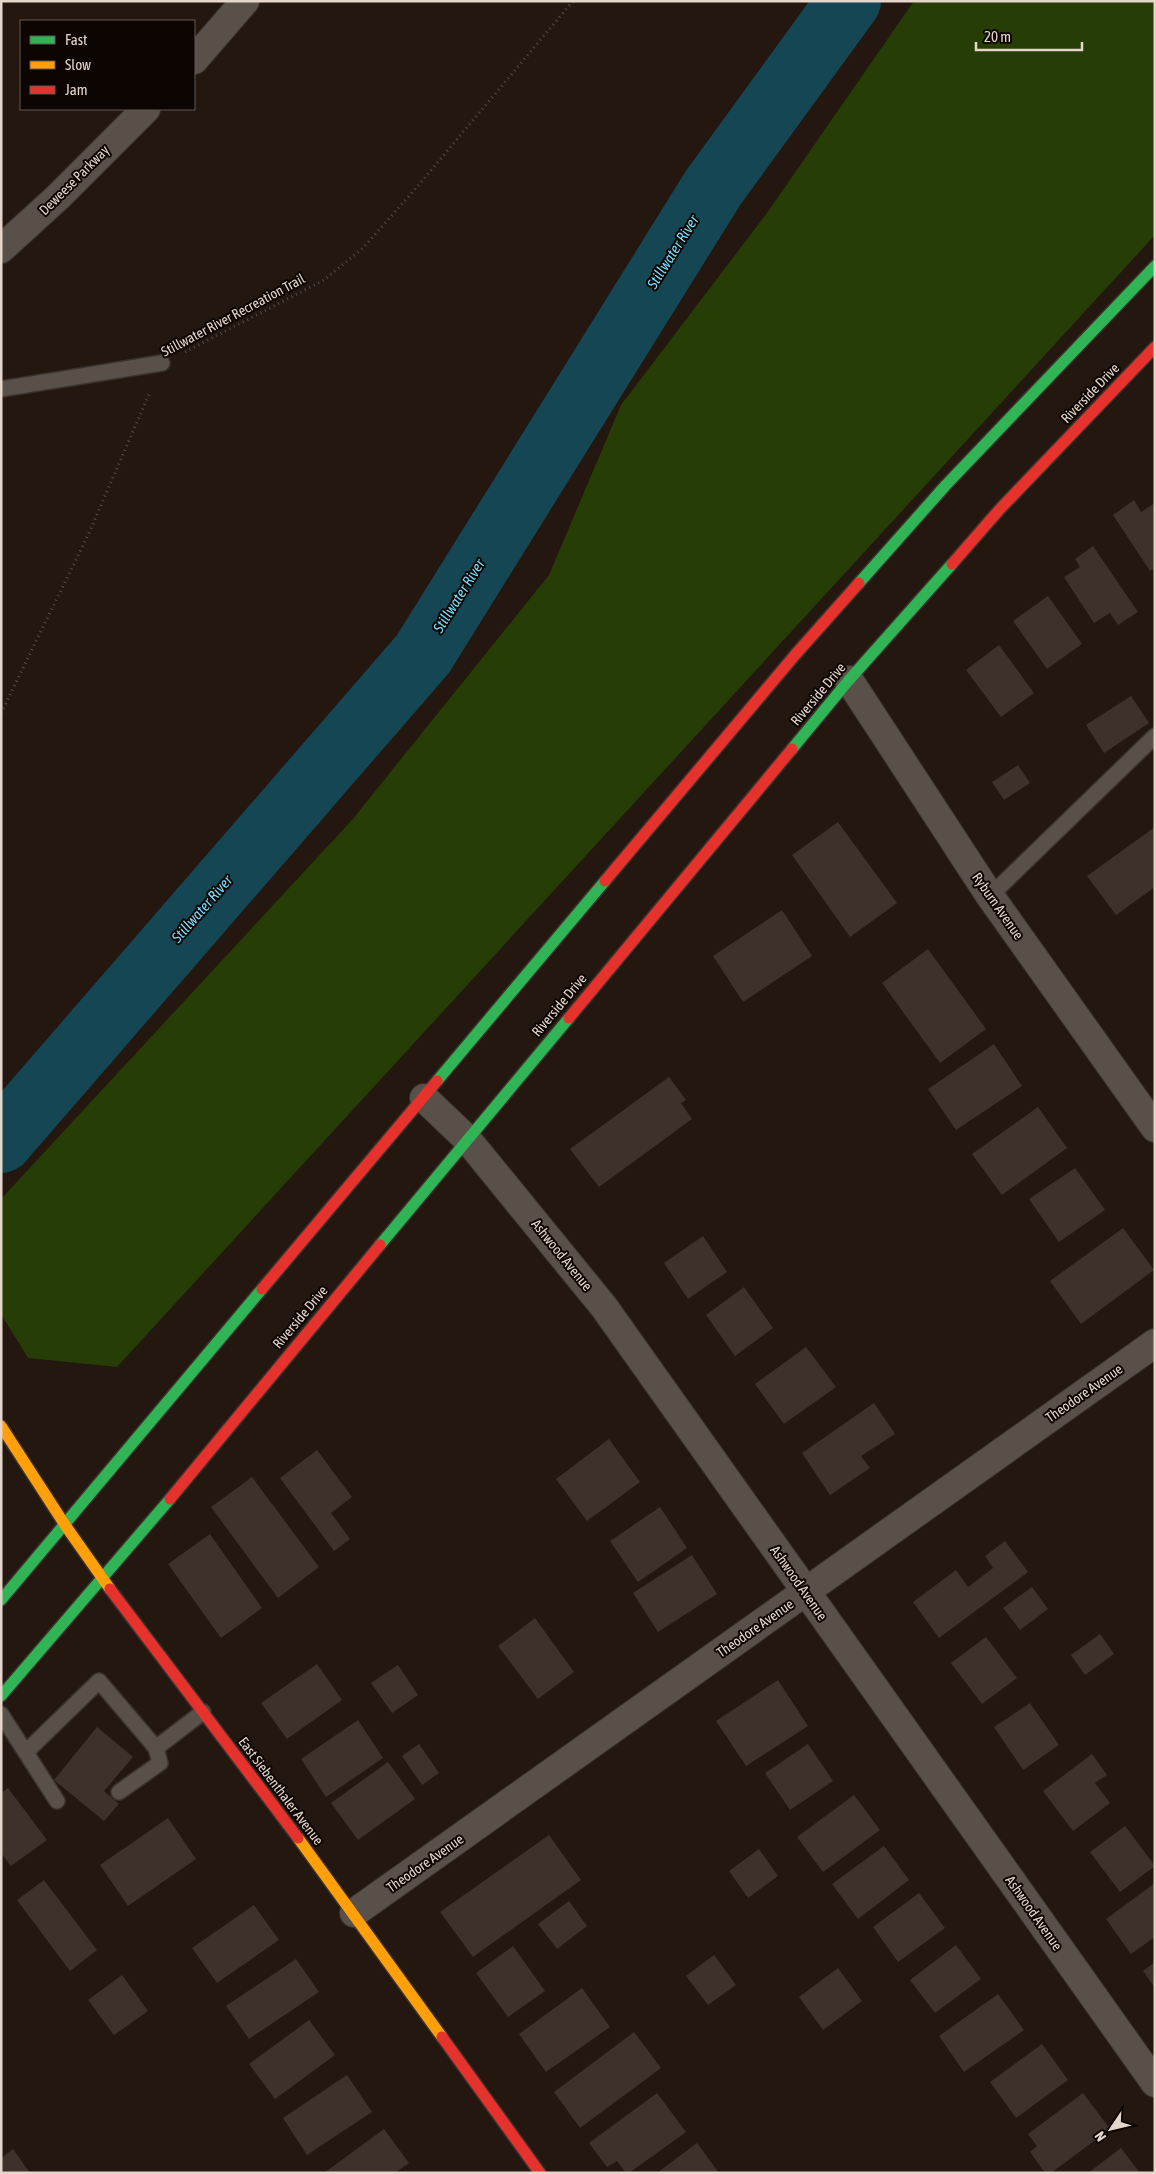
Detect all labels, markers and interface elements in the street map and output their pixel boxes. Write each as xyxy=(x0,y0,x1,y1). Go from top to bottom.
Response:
legend xyxy=(20,20,195,110)
scale bar xyxy=(976,20,1082,52)
text: 20 m xyxy=(984,28,1011,45)
text: Fast xyxy=(65,31,87,48)
text: Slow xyxy=(65,56,91,73)
text: Jam xyxy=(65,81,88,98)
street label: Deweese Parkway xyxy=(36,142,112,218)
water label: Stillwater River xyxy=(643,211,702,292)
street label: Stillwater River Recreation Trail xyxy=(158,270,308,360)
street label: Riverside Drive xyxy=(1058,360,1122,426)
water label: Stillwater River xyxy=(429,555,488,636)
street label: Riverside Drive xyxy=(787,660,849,728)
street label: Ryburn Avenue xyxy=(969,870,1027,942)
water label: Stillwater River xyxy=(167,871,236,946)
street label: Riverside Drive xyxy=(528,971,590,1039)
street label: Ashwood Avenue xyxy=(528,1216,596,1294)
street label: Riverside Drive xyxy=(269,1283,331,1351)
street label: Theodore Avenue xyxy=(1043,1361,1125,1425)
street label: Ashwood Avenue xyxy=(767,1543,831,1623)
street label: Theodore Avenue xyxy=(714,1596,796,1660)
street label: East Siebenthaler Avenue xyxy=(235,1734,327,1848)
street label: Theodore Avenue xyxy=(384,1831,466,1895)
street label: Ashwood Avenue xyxy=(1002,1873,1066,1953)
north arrow xyxy=(1086,2104,1136,2154)
text: N xyxy=(1091,2128,1109,2144)

